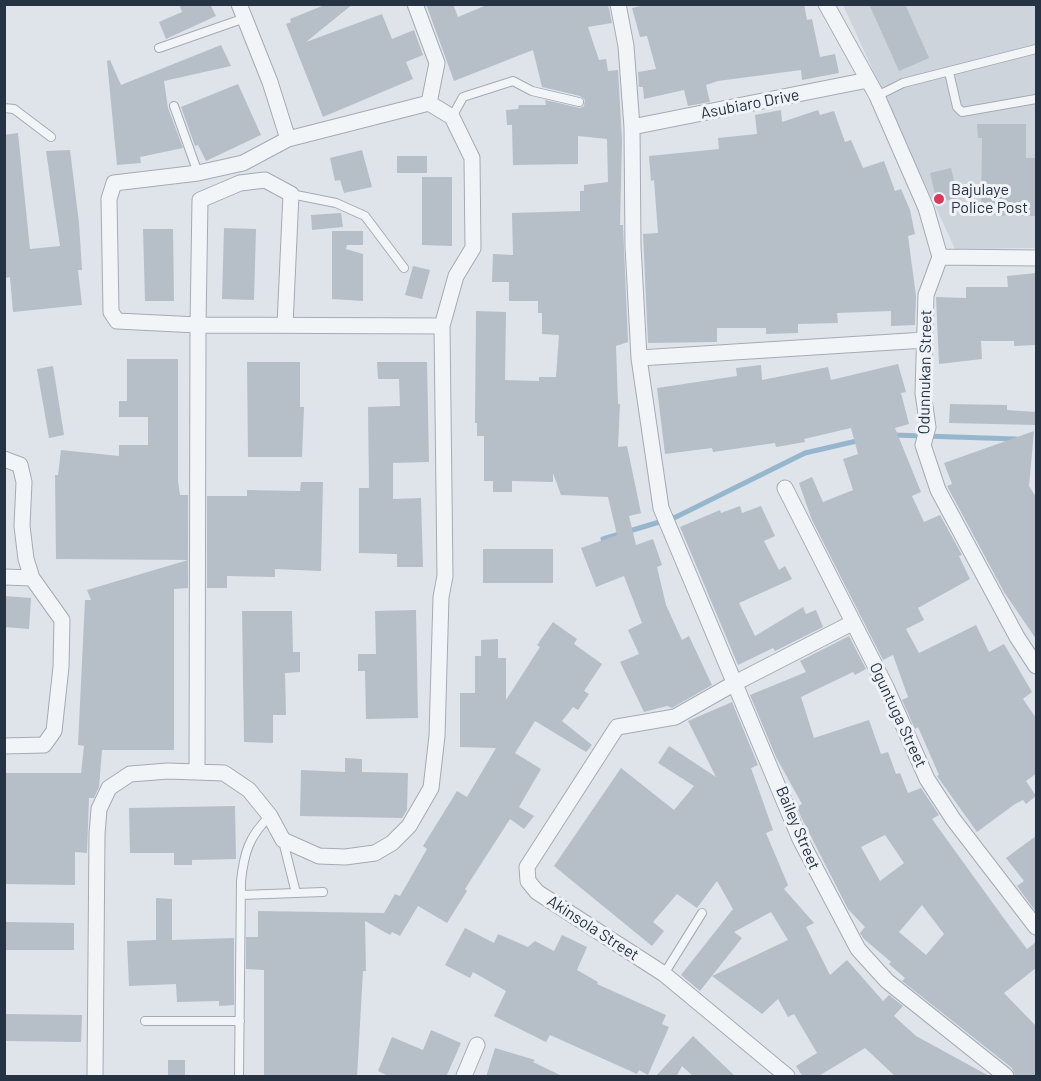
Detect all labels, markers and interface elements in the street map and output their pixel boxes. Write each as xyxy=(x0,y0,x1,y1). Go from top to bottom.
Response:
street label: Asubiaro Drive xyxy=(699,85,801,123)
place label: Bajulaye Police Post xyxy=(951,180,1028,218)
marker: Bajulaye Police Post xyxy=(932,192,946,206)
street label: Odunnukan Street xyxy=(914,310,936,434)
street label: Oguntuga Street xyxy=(865,659,931,771)
street label: Bailey Street xyxy=(772,784,824,872)
street label: Akinsola Street xyxy=(543,891,643,965)

